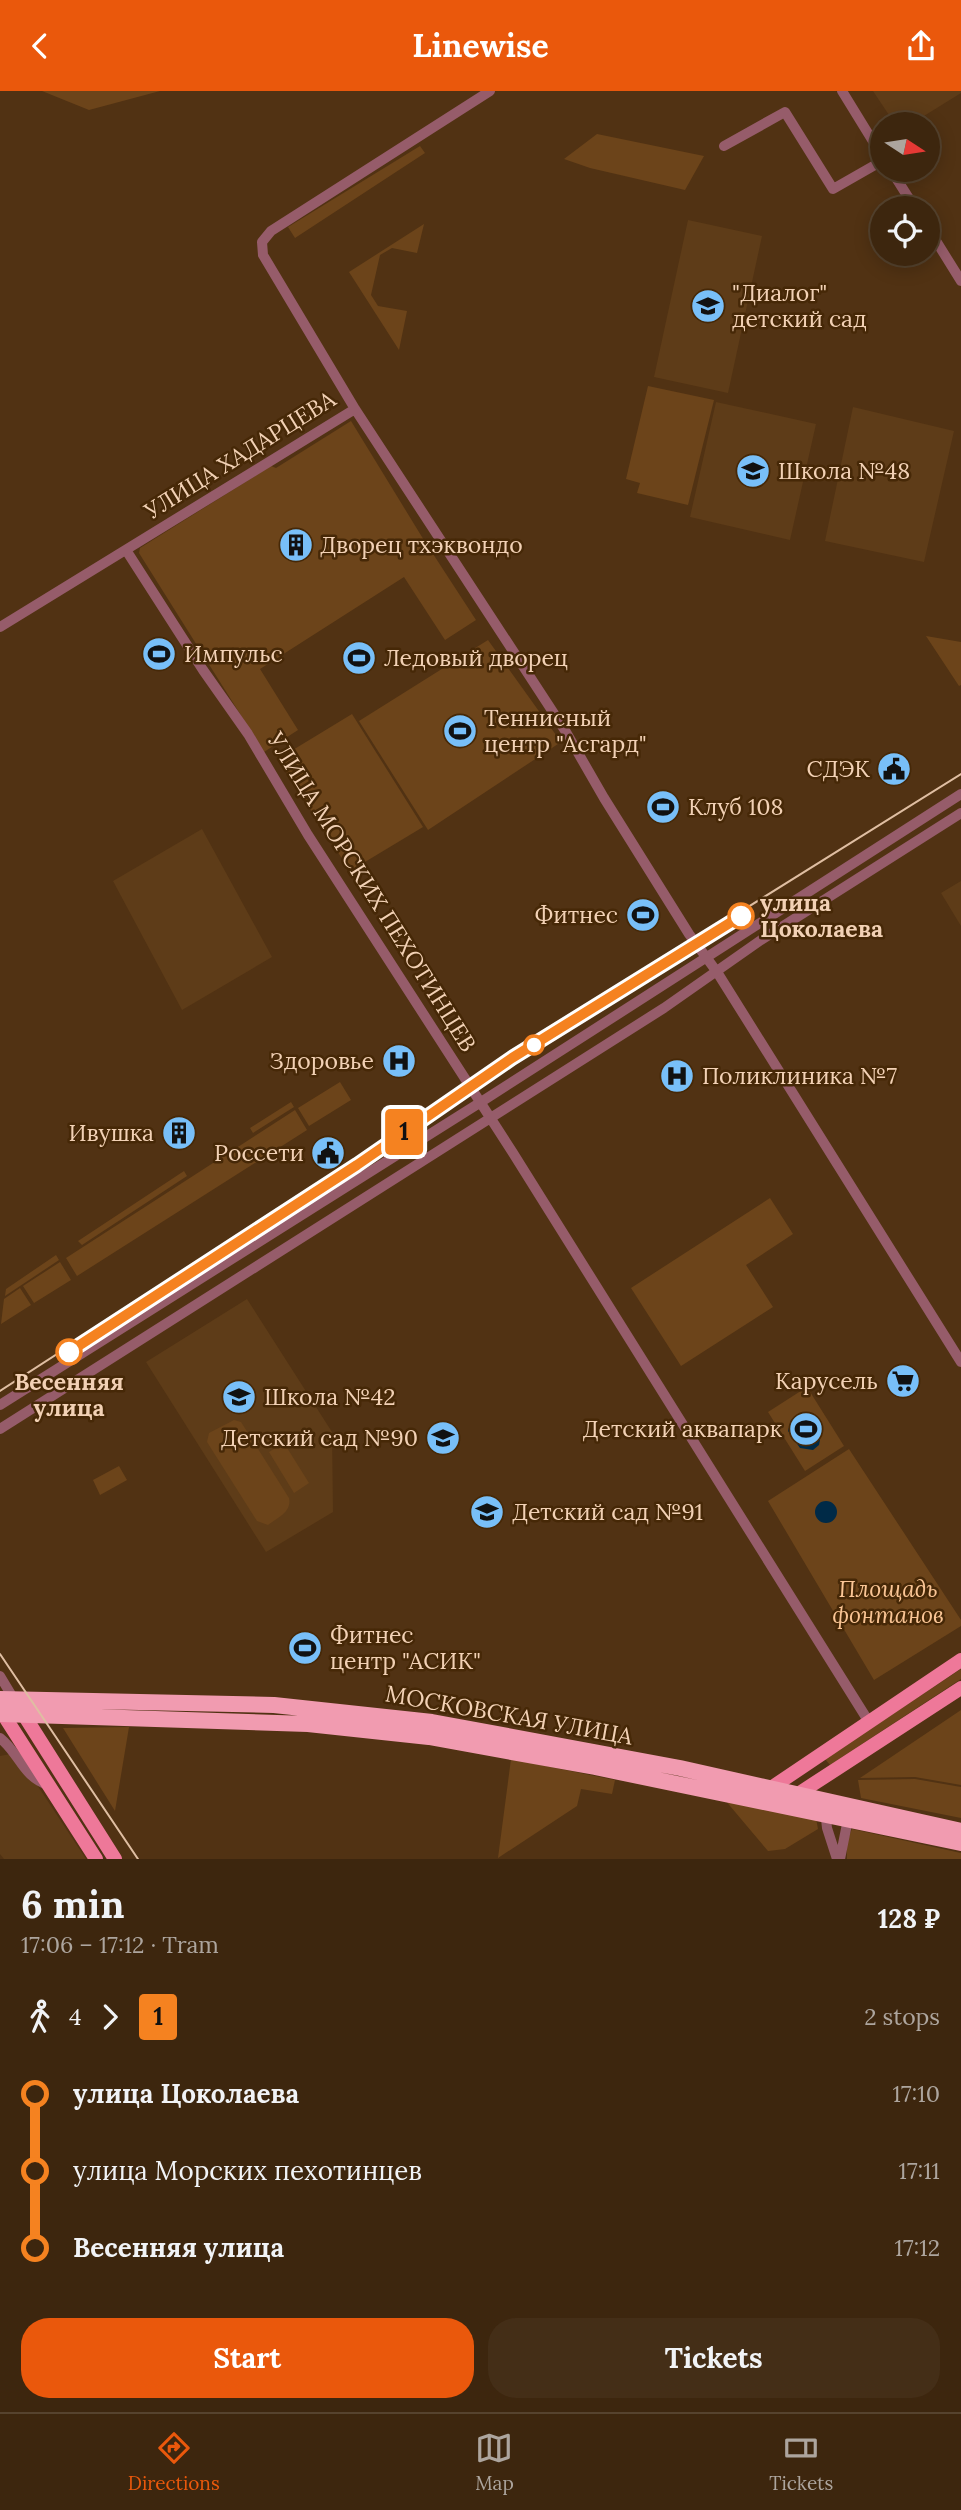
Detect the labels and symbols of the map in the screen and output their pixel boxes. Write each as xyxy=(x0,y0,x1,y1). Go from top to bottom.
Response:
north arrow xyxy=(870,112,940,182)
place label: "Диалог" детский сад xyxy=(732,278,867,333)
school or university icon: "Диалог" детский сад xyxy=(689,287,727,325)
street label: УЛИЦА ХАДАРЦЕВА xyxy=(138,384,341,526)
school or university icon: Школа №48 xyxy=(734,452,772,490)
place label: Школа №48 xyxy=(778,456,910,485)
building icon: Дворец тхэквондо xyxy=(277,526,315,564)
place label: Дворец тхэквондо xyxy=(320,530,523,559)
sports icon: Импульс xyxy=(140,635,178,673)
place label: Импульс xyxy=(184,639,283,668)
sports icon: Ледовый дворец xyxy=(340,639,378,677)
place label: Ледовый дворец xyxy=(384,643,568,672)
place label: Теннисный центр "Асгард" xyxy=(484,703,647,758)
sports icon: Теннисный центр "Асгард" xyxy=(441,712,479,750)
street label: УЛИЦА МОРСКИХ ПЕХОТИНЦЕВ xyxy=(261,726,483,1057)
public building icon: СДЭК xyxy=(875,750,913,788)
place label: СДЭК xyxy=(806,754,870,783)
sports icon: Клуб 108 xyxy=(644,788,682,826)
place label: Клуб 108 xyxy=(688,792,783,821)
place label: улица Цоколаева xyxy=(760,888,883,943)
sports icon: Фитнес xyxy=(624,896,662,934)
place label: Фитнес xyxy=(534,900,618,929)
marker: улица Цоколаева xyxy=(728,903,754,929)
unlabelled marker xyxy=(524,1035,544,1055)
hospital icon: Здоровье xyxy=(380,1042,418,1080)
place label: Здоровье xyxy=(270,1046,374,1075)
hospital icon: Поликлиника №7 xyxy=(658,1057,696,1095)
place label: Поликлиника №7 xyxy=(702,1061,898,1090)
line badge: 1 xyxy=(381,1109,427,1155)
building icon: Ивушка xyxy=(160,1114,198,1152)
place label: Ивушка xyxy=(69,1118,154,1147)
public building icon: Россети xyxy=(309,1134,347,1172)
place label: Россети xyxy=(214,1138,304,1167)
marker: Весенняя улица xyxy=(56,1339,82,1365)
supermarket icon: Карусель xyxy=(884,1362,922,1400)
place label: Карусель xyxy=(775,1366,878,1395)
place label: Весенняя улица xyxy=(14,1367,124,1422)
school or university icon: Школа №42 xyxy=(220,1378,258,1416)
place label: Школа №42 xyxy=(264,1382,396,1411)
sports icon: Детский аквапарк xyxy=(787,1410,825,1448)
place label: Детский аквапарк xyxy=(583,1414,783,1443)
school or university icon: Детский сад №90 xyxy=(424,1419,462,1457)
place label: Детский сад №90 xyxy=(221,1423,418,1452)
school or university icon: Детский сад №91 xyxy=(468,1493,506,1531)
place label: Детский сад №91 xyxy=(512,1497,703,1526)
park label: Площадь фонтанов xyxy=(832,1574,944,1629)
place label: Фитнес центр "АСИК" xyxy=(330,1620,481,1675)
sports icon: Фитнес центр "АСИК" xyxy=(286,1629,324,1667)
street label: МОСКОВСКАЯ УЛИЦА xyxy=(383,1678,636,1751)

